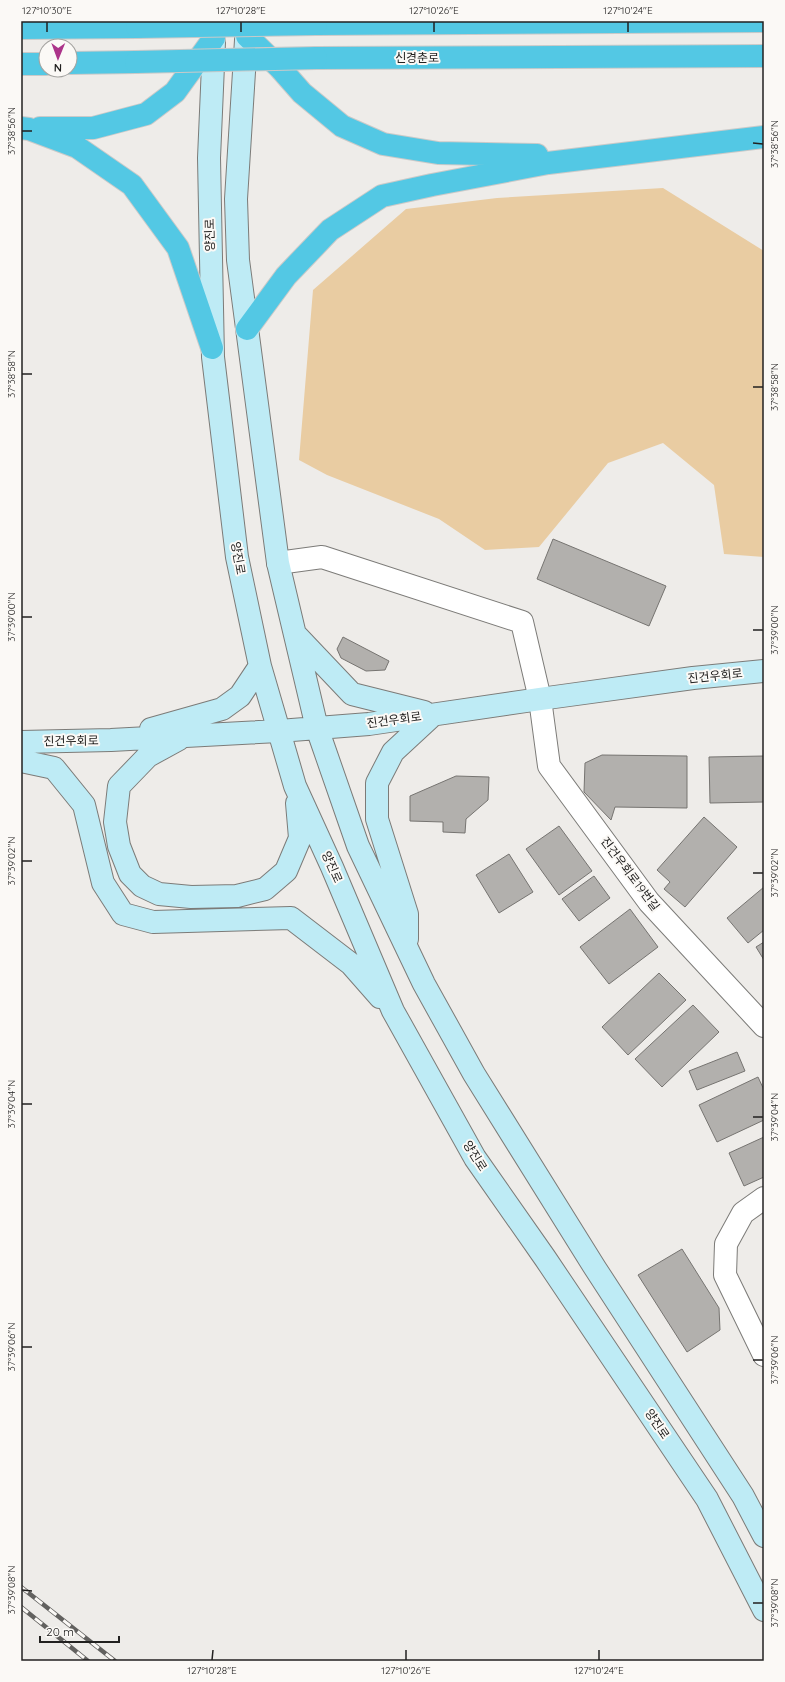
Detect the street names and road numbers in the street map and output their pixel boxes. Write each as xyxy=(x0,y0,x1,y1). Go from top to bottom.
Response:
street label: 신경춘로 xyxy=(395,50,439,65)
street label: 양진로 xyxy=(202,218,217,252)
street label: 양진로 xyxy=(228,540,249,576)
street label: 진건우회로 xyxy=(687,665,743,686)
street label: 진건우회로 xyxy=(366,708,422,731)
street label: 진건우회로 xyxy=(43,733,99,748)
street label: 진건우회로19번길 xyxy=(598,834,663,914)
street label: 양진로 xyxy=(319,849,346,885)
street label: 양진로 xyxy=(460,1138,491,1174)
street label: 양진로 xyxy=(642,1406,673,1442)

